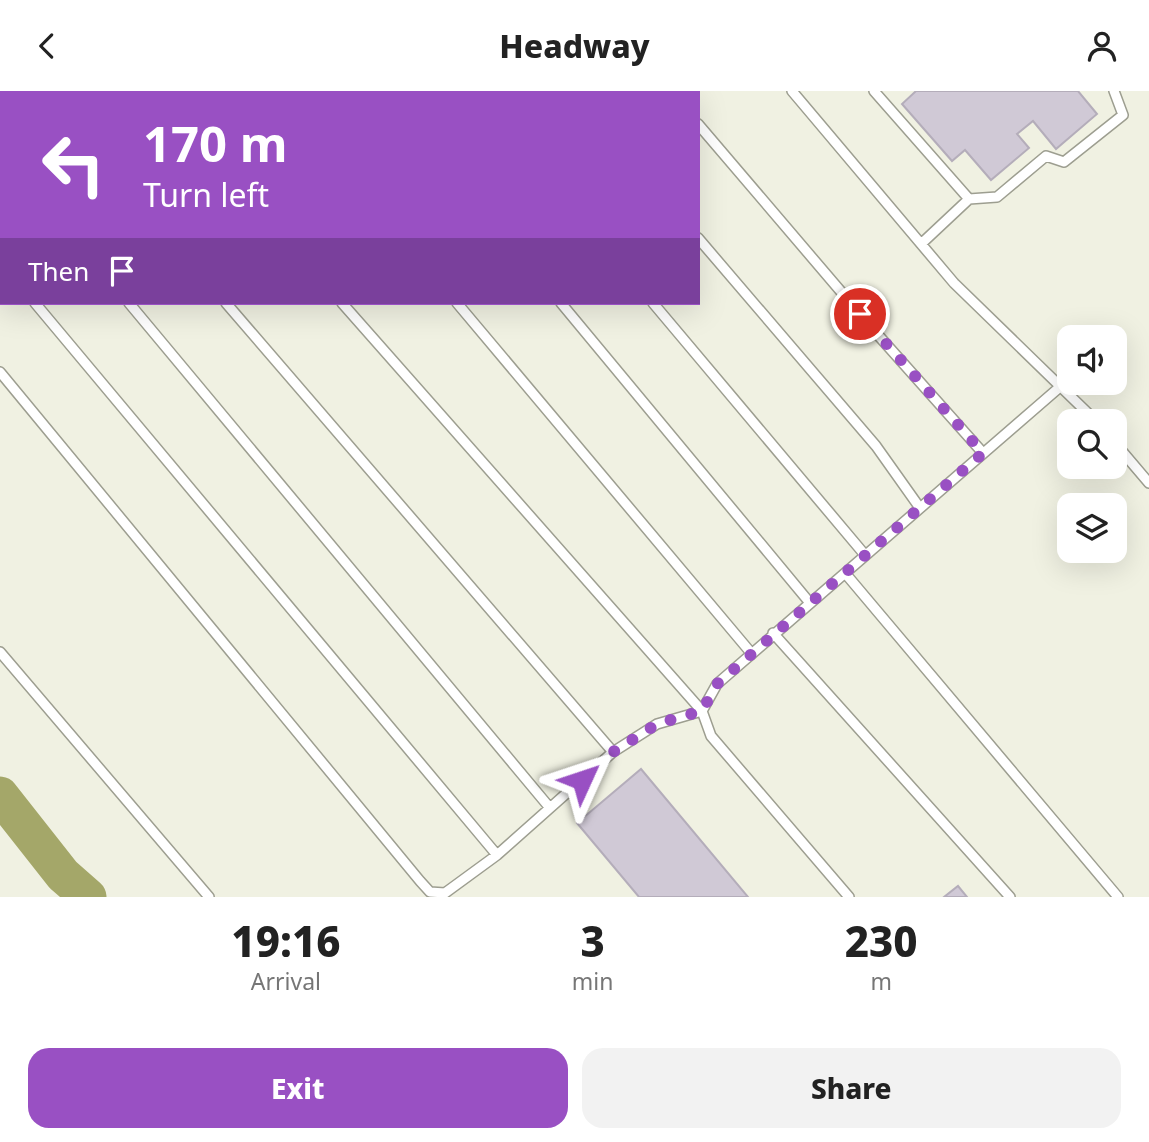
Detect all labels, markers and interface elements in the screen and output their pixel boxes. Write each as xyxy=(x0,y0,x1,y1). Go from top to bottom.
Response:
text: Headway xyxy=(499,24,650,67)
icon: back xyxy=(28,27,66,65)
icon: person xyxy=(1083,27,1121,65)
text: 170 m xyxy=(143,110,288,176)
icon: left xyxy=(28,119,119,210)
text: Turn left xyxy=(143,173,269,216)
icon: arrive xyxy=(103,252,141,290)
text: Then xyxy=(28,253,89,289)
pin xyxy=(830,284,890,344)
icon: arrive xyxy=(841,295,879,333)
map controls xyxy=(1057,325,1127,563)
button: sound xyxy=(1057,325,1127,395)
button: search xyxy=(1057,409,1127,479)
button: layers xyxy=(1057,493,1127,563)
position arrow xyxy=(545,743,619,817)
text: 19:16 xyxy=(231,912,340,969)
text: 3 xyxy=(580,912,605,969)
text: 230 xyxy=(845,912,918,969)
text: Arrival xyxy=(251,965,321,997)
text: min xyxy=(572,965,613,997)
text: m xyxy=(870,965,892,997)
button: Exit xyxy=(28,1048,568,1128)
button: Share xyxy=(582,1048,1121,1128)

